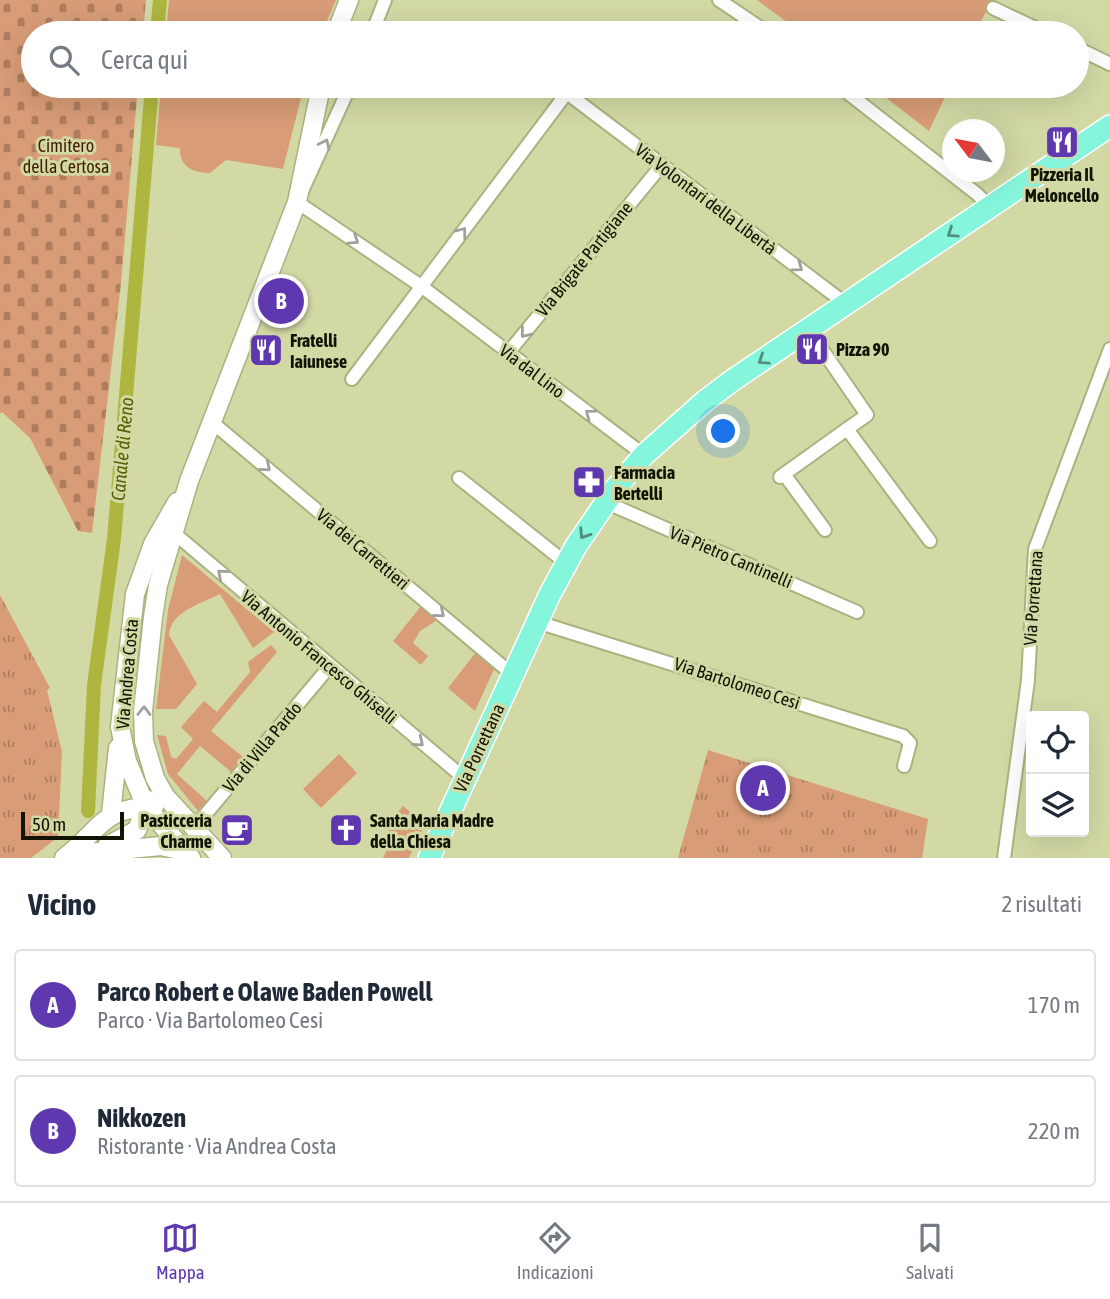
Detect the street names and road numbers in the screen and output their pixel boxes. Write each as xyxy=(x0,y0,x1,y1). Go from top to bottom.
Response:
street label: Via Volontari della Libertà xyxy=(631,139,781,259)
street label: Via Brigate Partigiane xyxy=(531,197,637,321)
street label: Via dal Lino xyxy=(495,340,569,402)
street label: Via dei Carrettieri xyxy=(312,504,414,594)
street label: Via Pietro Cantinelli xyxy=(667,522,795,592)
street label: Via Porrettana xyxy=(1019,550,1047,646)
street label: Via Antonio Francesco Ghiselli xyxy=(237,586,401,728)
street label: Via Andrea Costa xyxy=(112,618,142,730)
street label: Via Bartolomeo Cesi xyxy=(671,653,803,713)
street label: Via di Villa Pardo xyxy=(218,698,306,796)
street label: Via Porrettana xyxy=(449,700,509,796)

